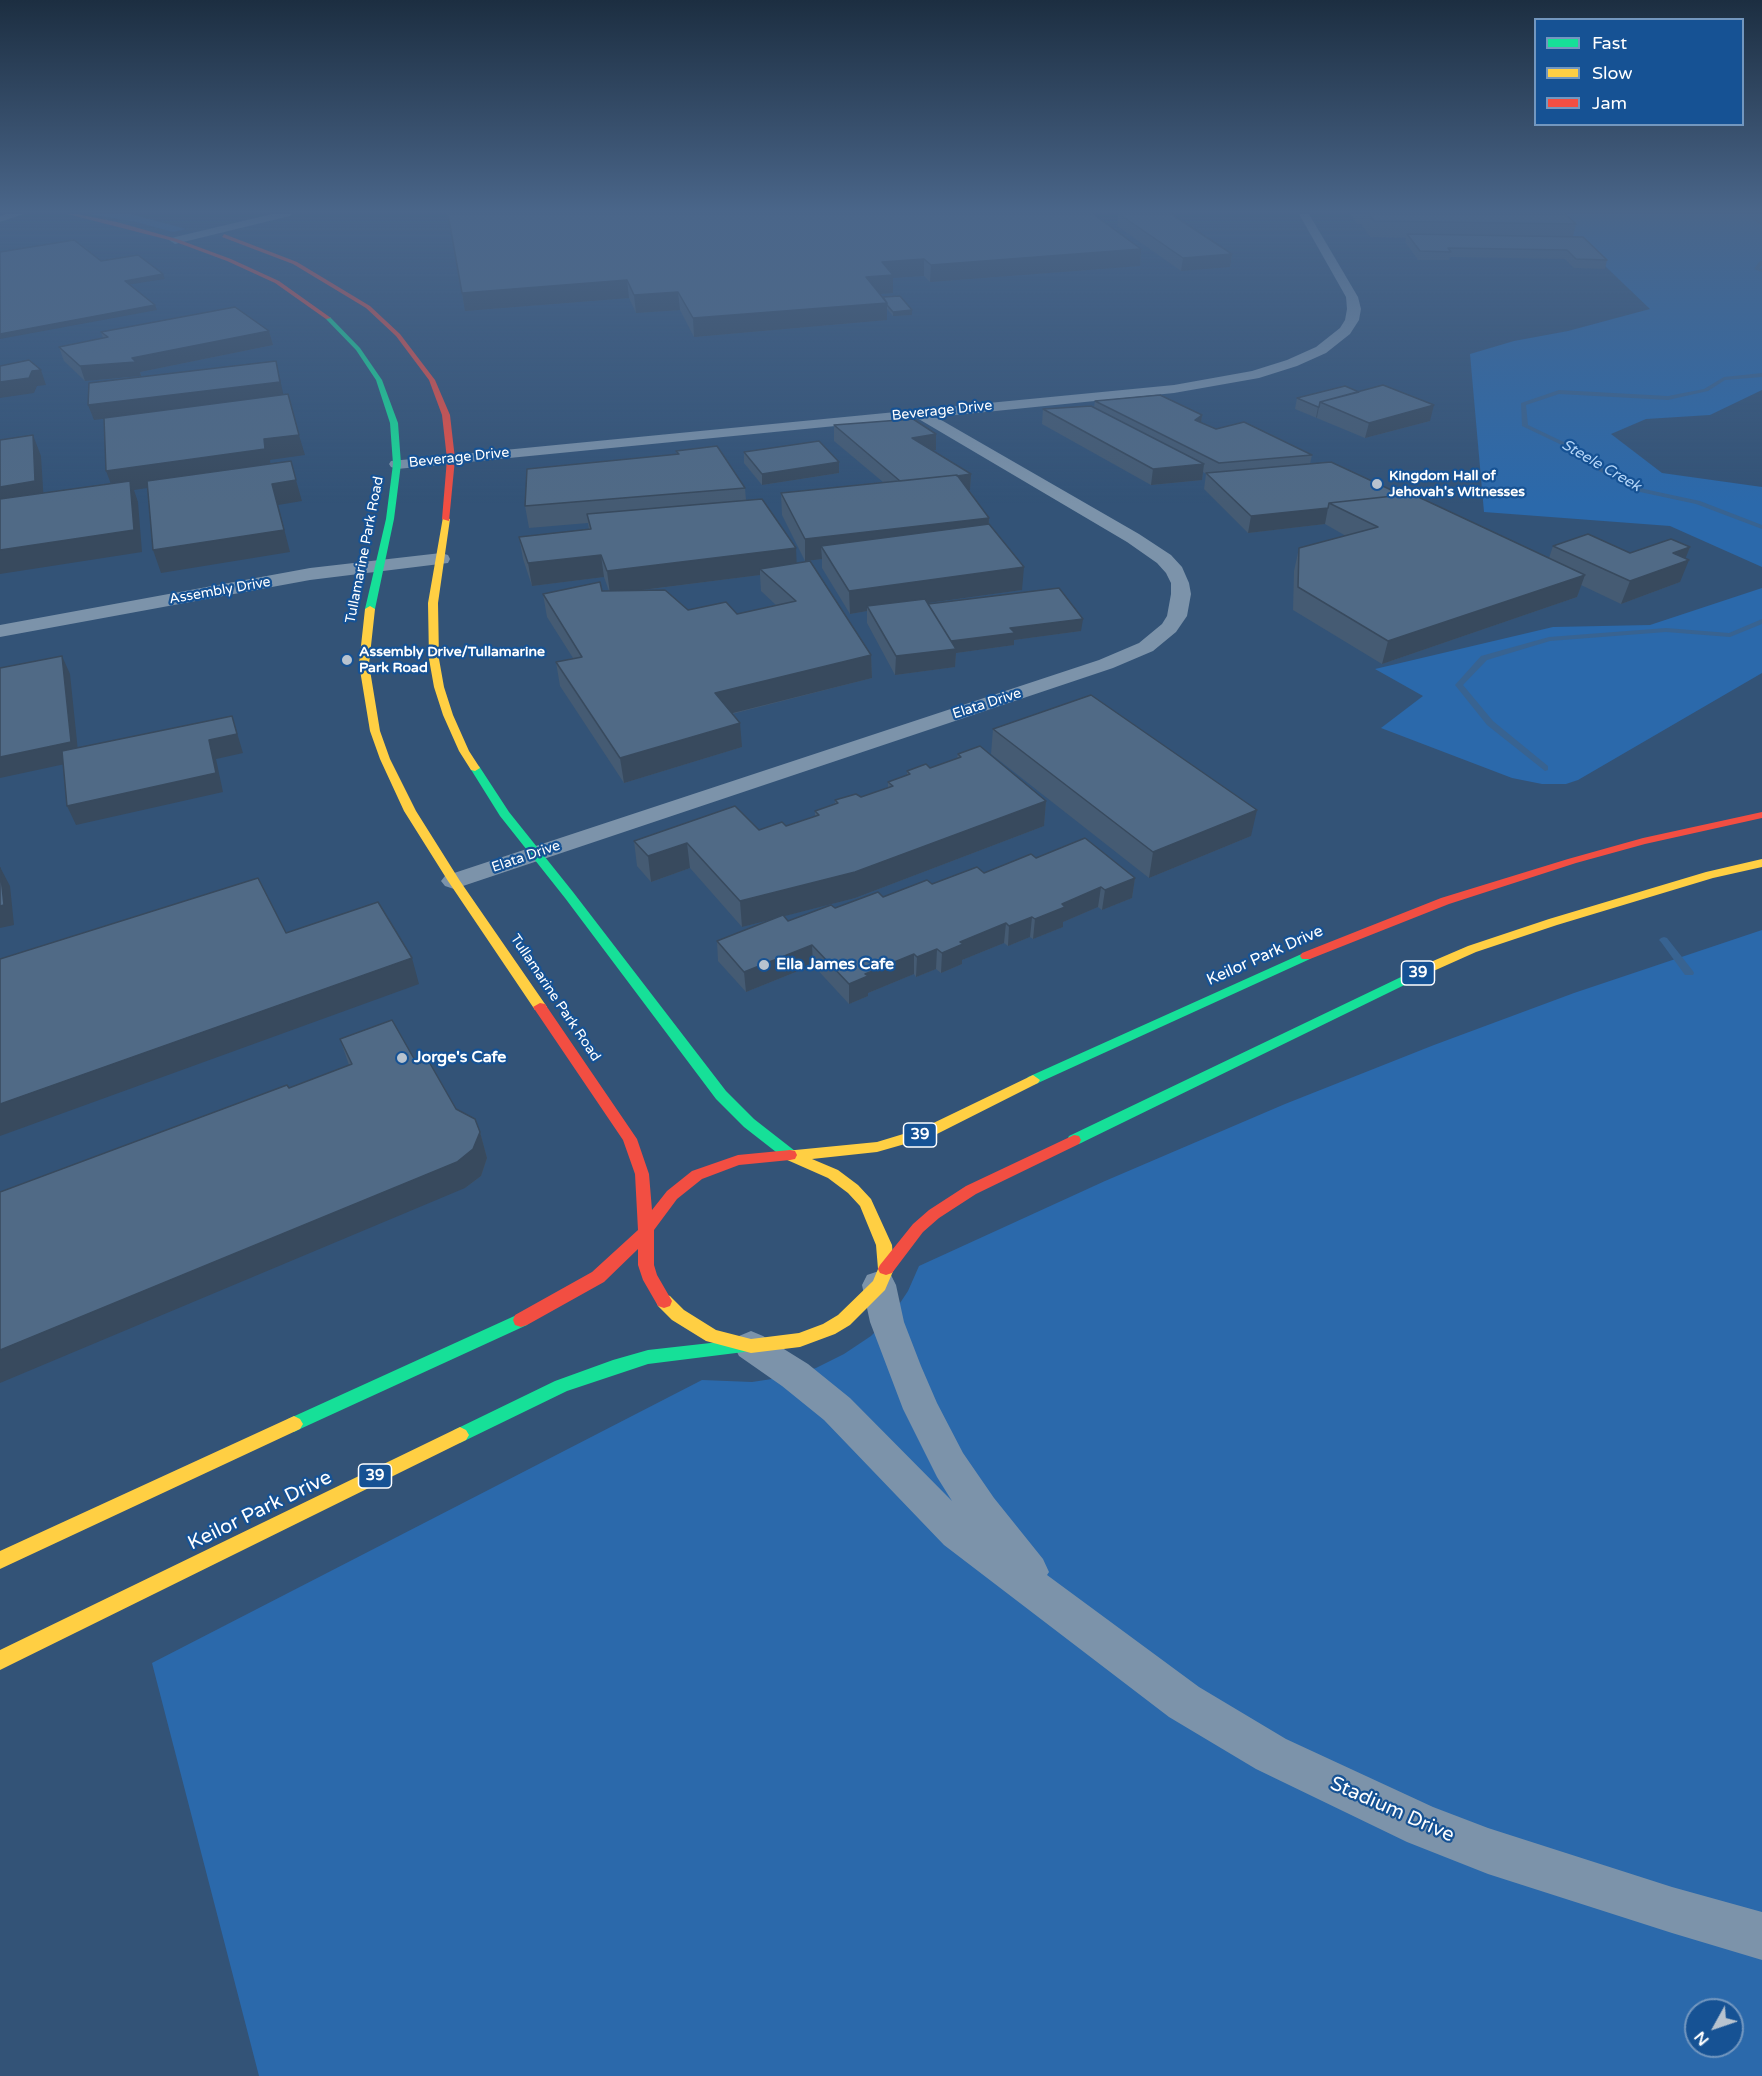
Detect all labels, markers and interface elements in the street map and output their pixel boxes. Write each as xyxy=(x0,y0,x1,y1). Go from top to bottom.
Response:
legend xyxy=(1534,18,1744,126)
text: Fast xyxy=(1592,32,1627,54)
text: Slow xyxy=(1592,62,1633,84)
text: Jam xyxy=(1592,92,1627,114)
street label: Beverage Drive xyxy=(891,397,993,425)
water label: Steele Creek xyxy=(1558,436,1644,496)
street label: Beverage Drive xyxy=(408,444,510,472)
place label: Kingdom Hall of Jehovah's Witnesses xyxy=(1389,468,1525,500)
street label: Tullamarine Park Road xyxy=(342,475,388,625)
marker: Kingdom Hall of Jehovah's Witnesses xyxy=(1370,477,1384,491)
street label: Assembly Drive xyxy=(168,574,272,608)
place label: Assembly Drive/Tullamarine Park Road xyxy=(359,644,545,676)
marker: Assembly Drive/Tullamarine Park Road xyxy=(340,653,354,667)
street label: Elata Drive xyxy=(950,685,1024,723)
street label: Elata Drive xyxy=(489,837,563,877)
street label: Keilor Park Drive xyxy=(1204,922,1326,990)
street label: Tullamarine Park Road xyxy=(506,931,604,1065)
place label: Ella James Cafe xyxy=(776,955,894,975)
marker: Ella James Cafe xyxy=(757,958,771,972)
road number: 39 xyxy=(1402,961,1434,985)
place label: Jorge's Cafe xyxy=(414,1048,506,1068)
marker: Jorge's Cafe xyxy=(395,1051,409,1065)
road number: 39 xyxy=(904,1123,936,1147)
road number: 39 xyxy=(358,1464,392,1488)
street label: Keilor Park Drive xyxy=(184,1466,336,1556)
street label: Stadium Drive xyxy=(1326,1772,1458,1848)
north arrow xyxy=(1684,1998,1744,2058)
text: N xyxy=(1690,2027,1714,2050)

